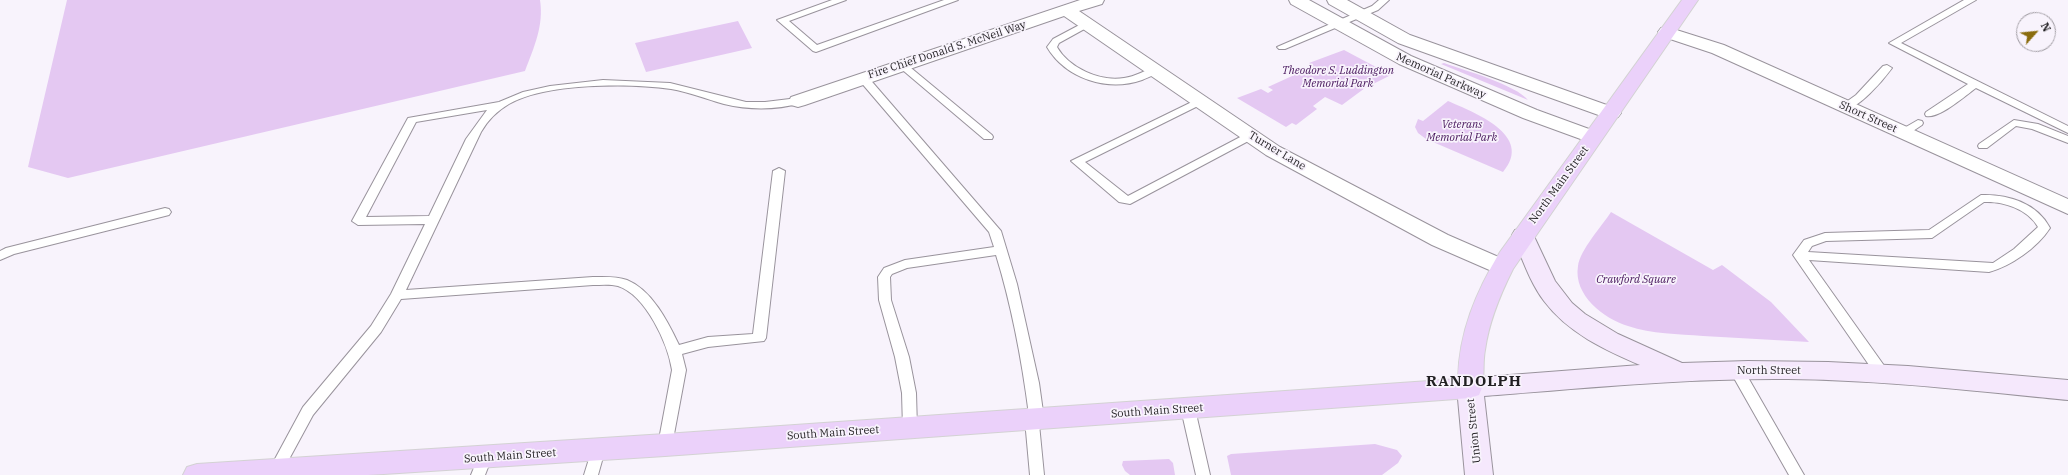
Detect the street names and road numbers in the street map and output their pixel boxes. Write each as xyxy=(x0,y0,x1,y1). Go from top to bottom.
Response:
street label: Fire Chief Donald S. McNeil Way xyxy=(866,18,1028,82)
street label: Memorial Parkway xyxy=(1394,50,1488,102)
street label: Short Street xyxy=(1837,98,1899,136)
street label: Turner Lane xyxy=(1246,129,1308,173)
street label: North Main Street xyxy=(1526,144,1592,226)
street label: North Street xyxy=(1737,364,1801,378)
street label: Union Street xyxy=(1464,398,1484,464)
street label: South Main Street xyxy=(1110,401,1204,421)
street label: South Main Street xyxy=(786,423,880,443)
street label: South Main Street xyxy=(463,446,557,466)

